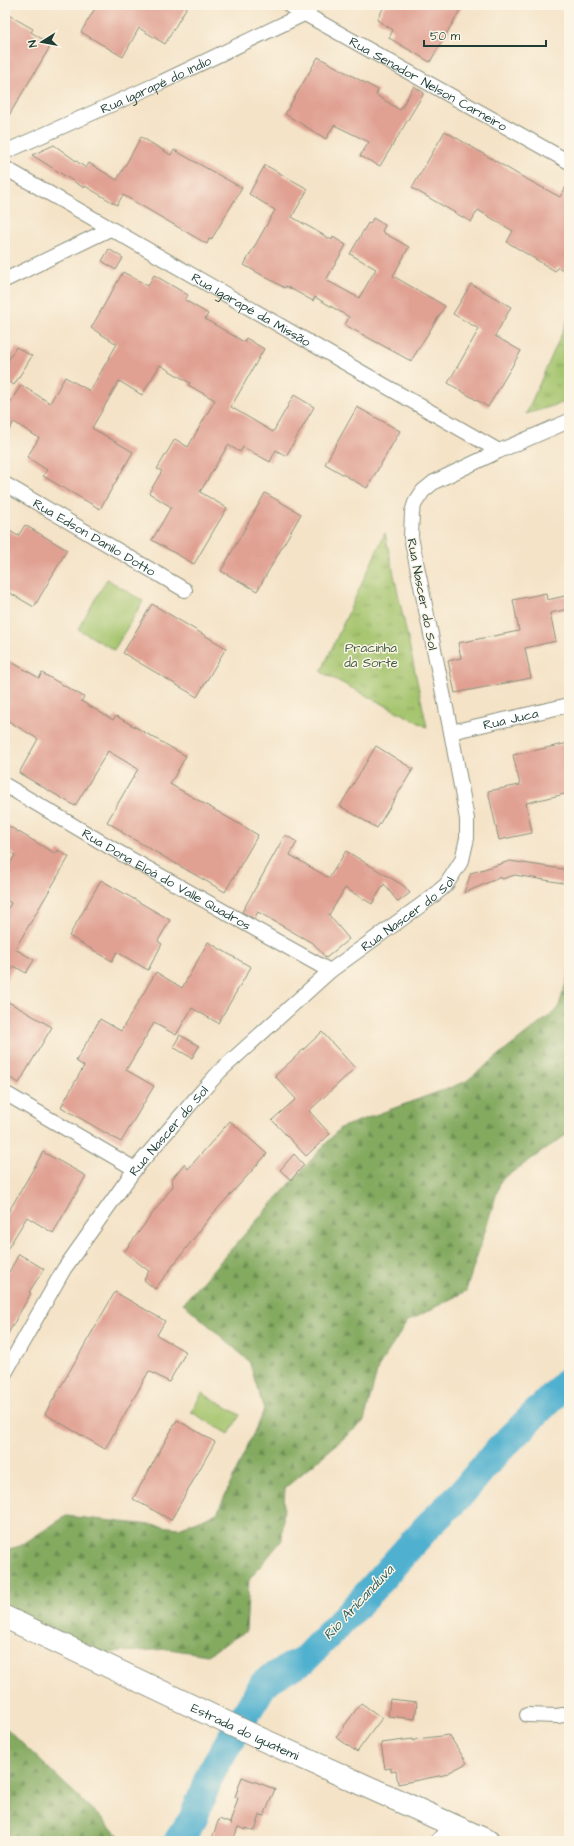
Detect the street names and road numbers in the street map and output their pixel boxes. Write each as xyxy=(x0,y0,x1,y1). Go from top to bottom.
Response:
street label: Rua Senador Nelson Carneiro xyxy=(346,33,511,136)
street label: Rua Igarapé do Indio xyxy=(98,52,215,118)
street label: Rua Igarapé da Missão xyxy=(188,269,314,352)
street label: Rua Edson Danilo Dotto xyxy=(29,495,159,581)
street label: Rua Nascer do Sol xyxy=(402,537,442,652)
street label: Rua Juca xyxy=(481,704,540,734)
street label: Rua Dona Eloá do Valle Quadros xyxy=(78,825,254,935)
street label: Rua Nascer do Sol xyxy=(357,873,459,956)
street label: Rua Nascer do Sol xyxy=(125,1082,213,1180)
street label: Estrada do Iguatemi xyxy=(188,1699,302,1765)

